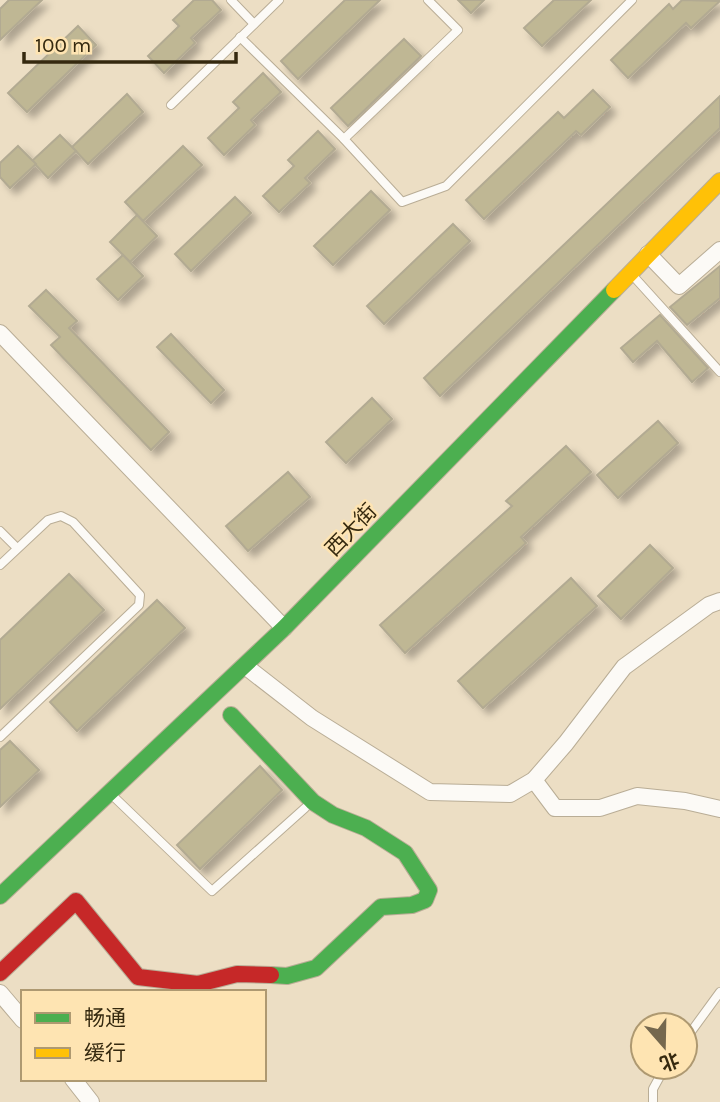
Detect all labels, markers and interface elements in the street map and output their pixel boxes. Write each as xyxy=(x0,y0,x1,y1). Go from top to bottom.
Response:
scale bar xyxy=(24,21,236,65)
text: 100 m xyxy=(35,33,92,57)
street label: 西大街 xyxy=(320,499,382,561)
legend xyxy=(21,990,266,1081)
text: 畅通 xyxy=(84,1006,126,1030)
north arrow xyxy=(629,1011,699,1081)
text: 缓行 xyxy=(84,1041,126,1065)
text: 北 xyxy=(657,1047,682,1075)

